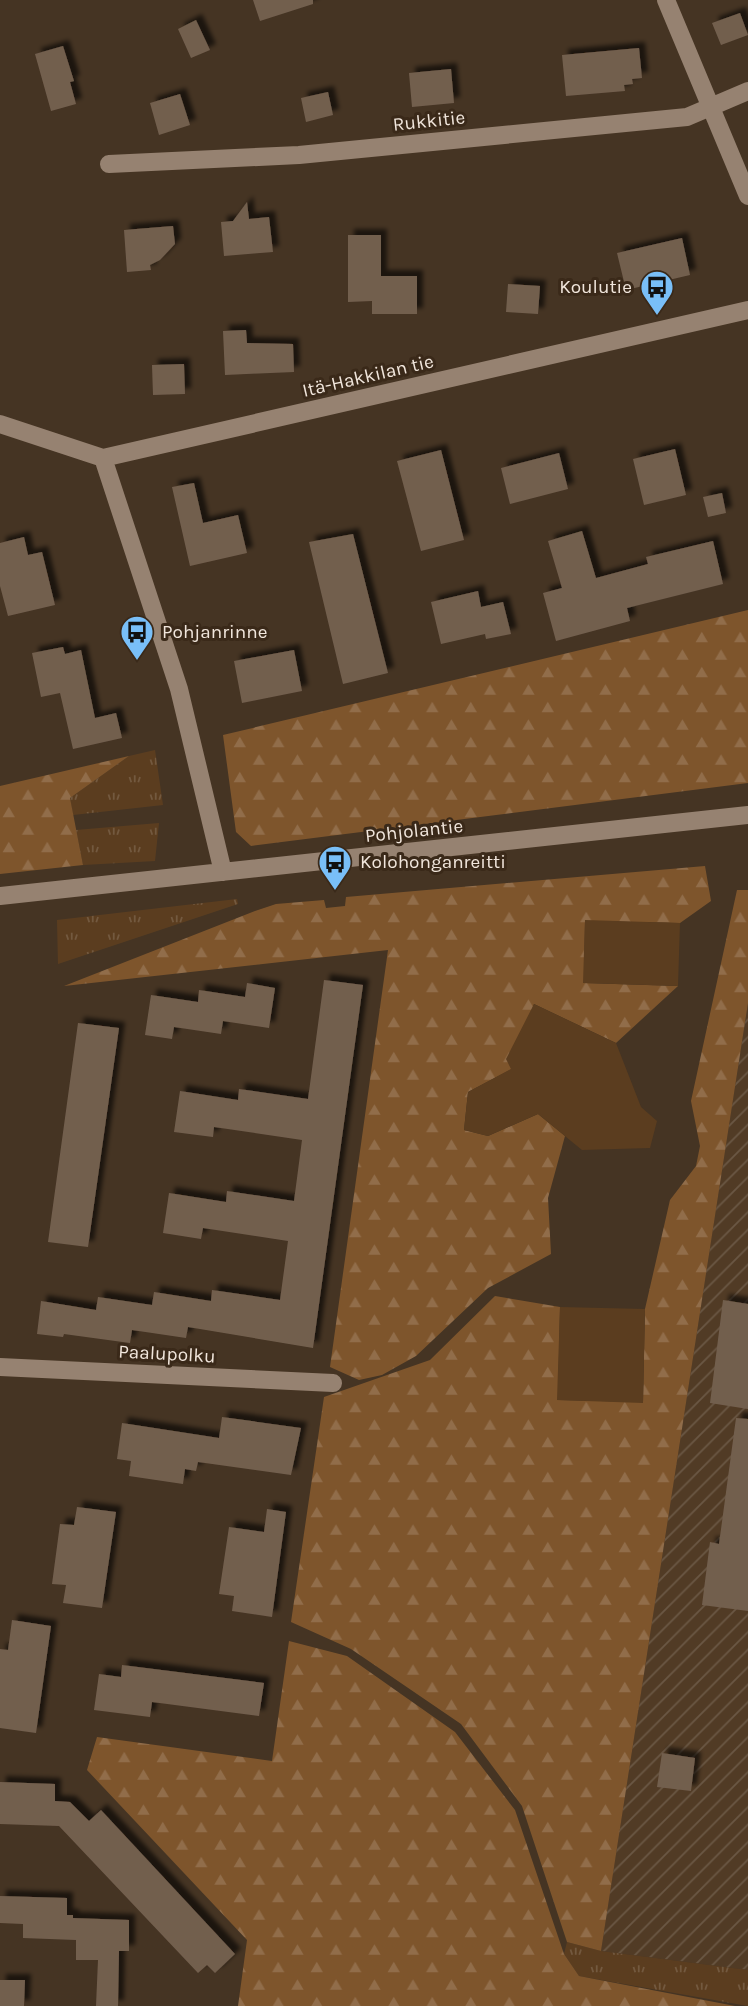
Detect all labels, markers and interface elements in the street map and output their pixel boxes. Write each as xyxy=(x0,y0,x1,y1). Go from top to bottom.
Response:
street label: Rukkitie xyxy=(392,106,466,136)
bus stop icon: Koulutie xyxy=(638,268,676,317)
place label: Koulutie xyxy=(559,276,632,298)
street label: Itä-Hakkilan tie xyxy=(300,350,436,402)
bus stop icon: Pohjanrinne xyxy=(118,613,156,662)
place label: Pohjanrinne xyxy=(162,621,267,643)
street label: Pohjolantie xyxy=(364,815,464,847)
bus stop icon: Kolohonganreitti xyxy=(316,843,354,892)
place label: Kolohonganreitti xyxy=(360,851,506,873)
street label: Paalupolku xyxy=(118,1340,216,1368)

